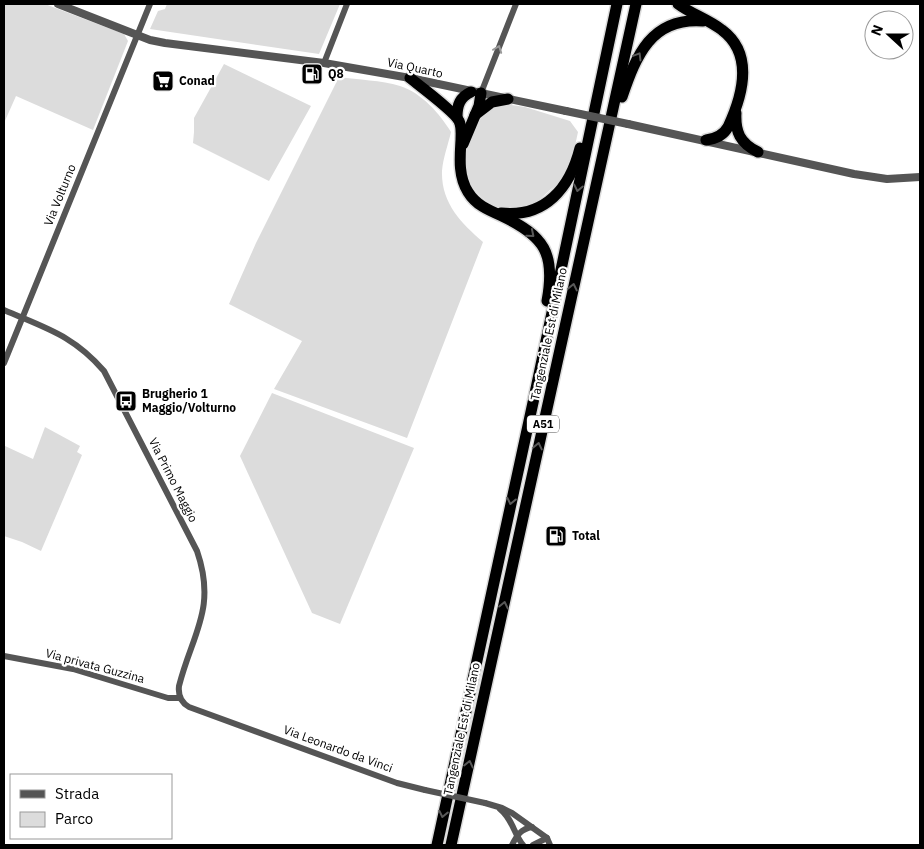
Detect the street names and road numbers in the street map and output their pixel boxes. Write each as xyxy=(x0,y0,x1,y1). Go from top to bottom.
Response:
street label: Via Quarto xyxy=(386,54,445,81)
street label: Via Volturno xyxy=(40,161,79,228)
street label: Tangenziale Est di Milano xyxy=(527,266,570,402)
road number: A51 xyxy=(527,416,559,432)
street label: Via Primo Maggio xyxy=(146,435,201,525)
street label: Via privata Guzzina xyxy=(44,645,147,686)
street label: Tangenziale Est di Milano xyxy=(440,661,483,797)
street label: Via Leonardo da Vinci xyxy=(281,722,395,775)

